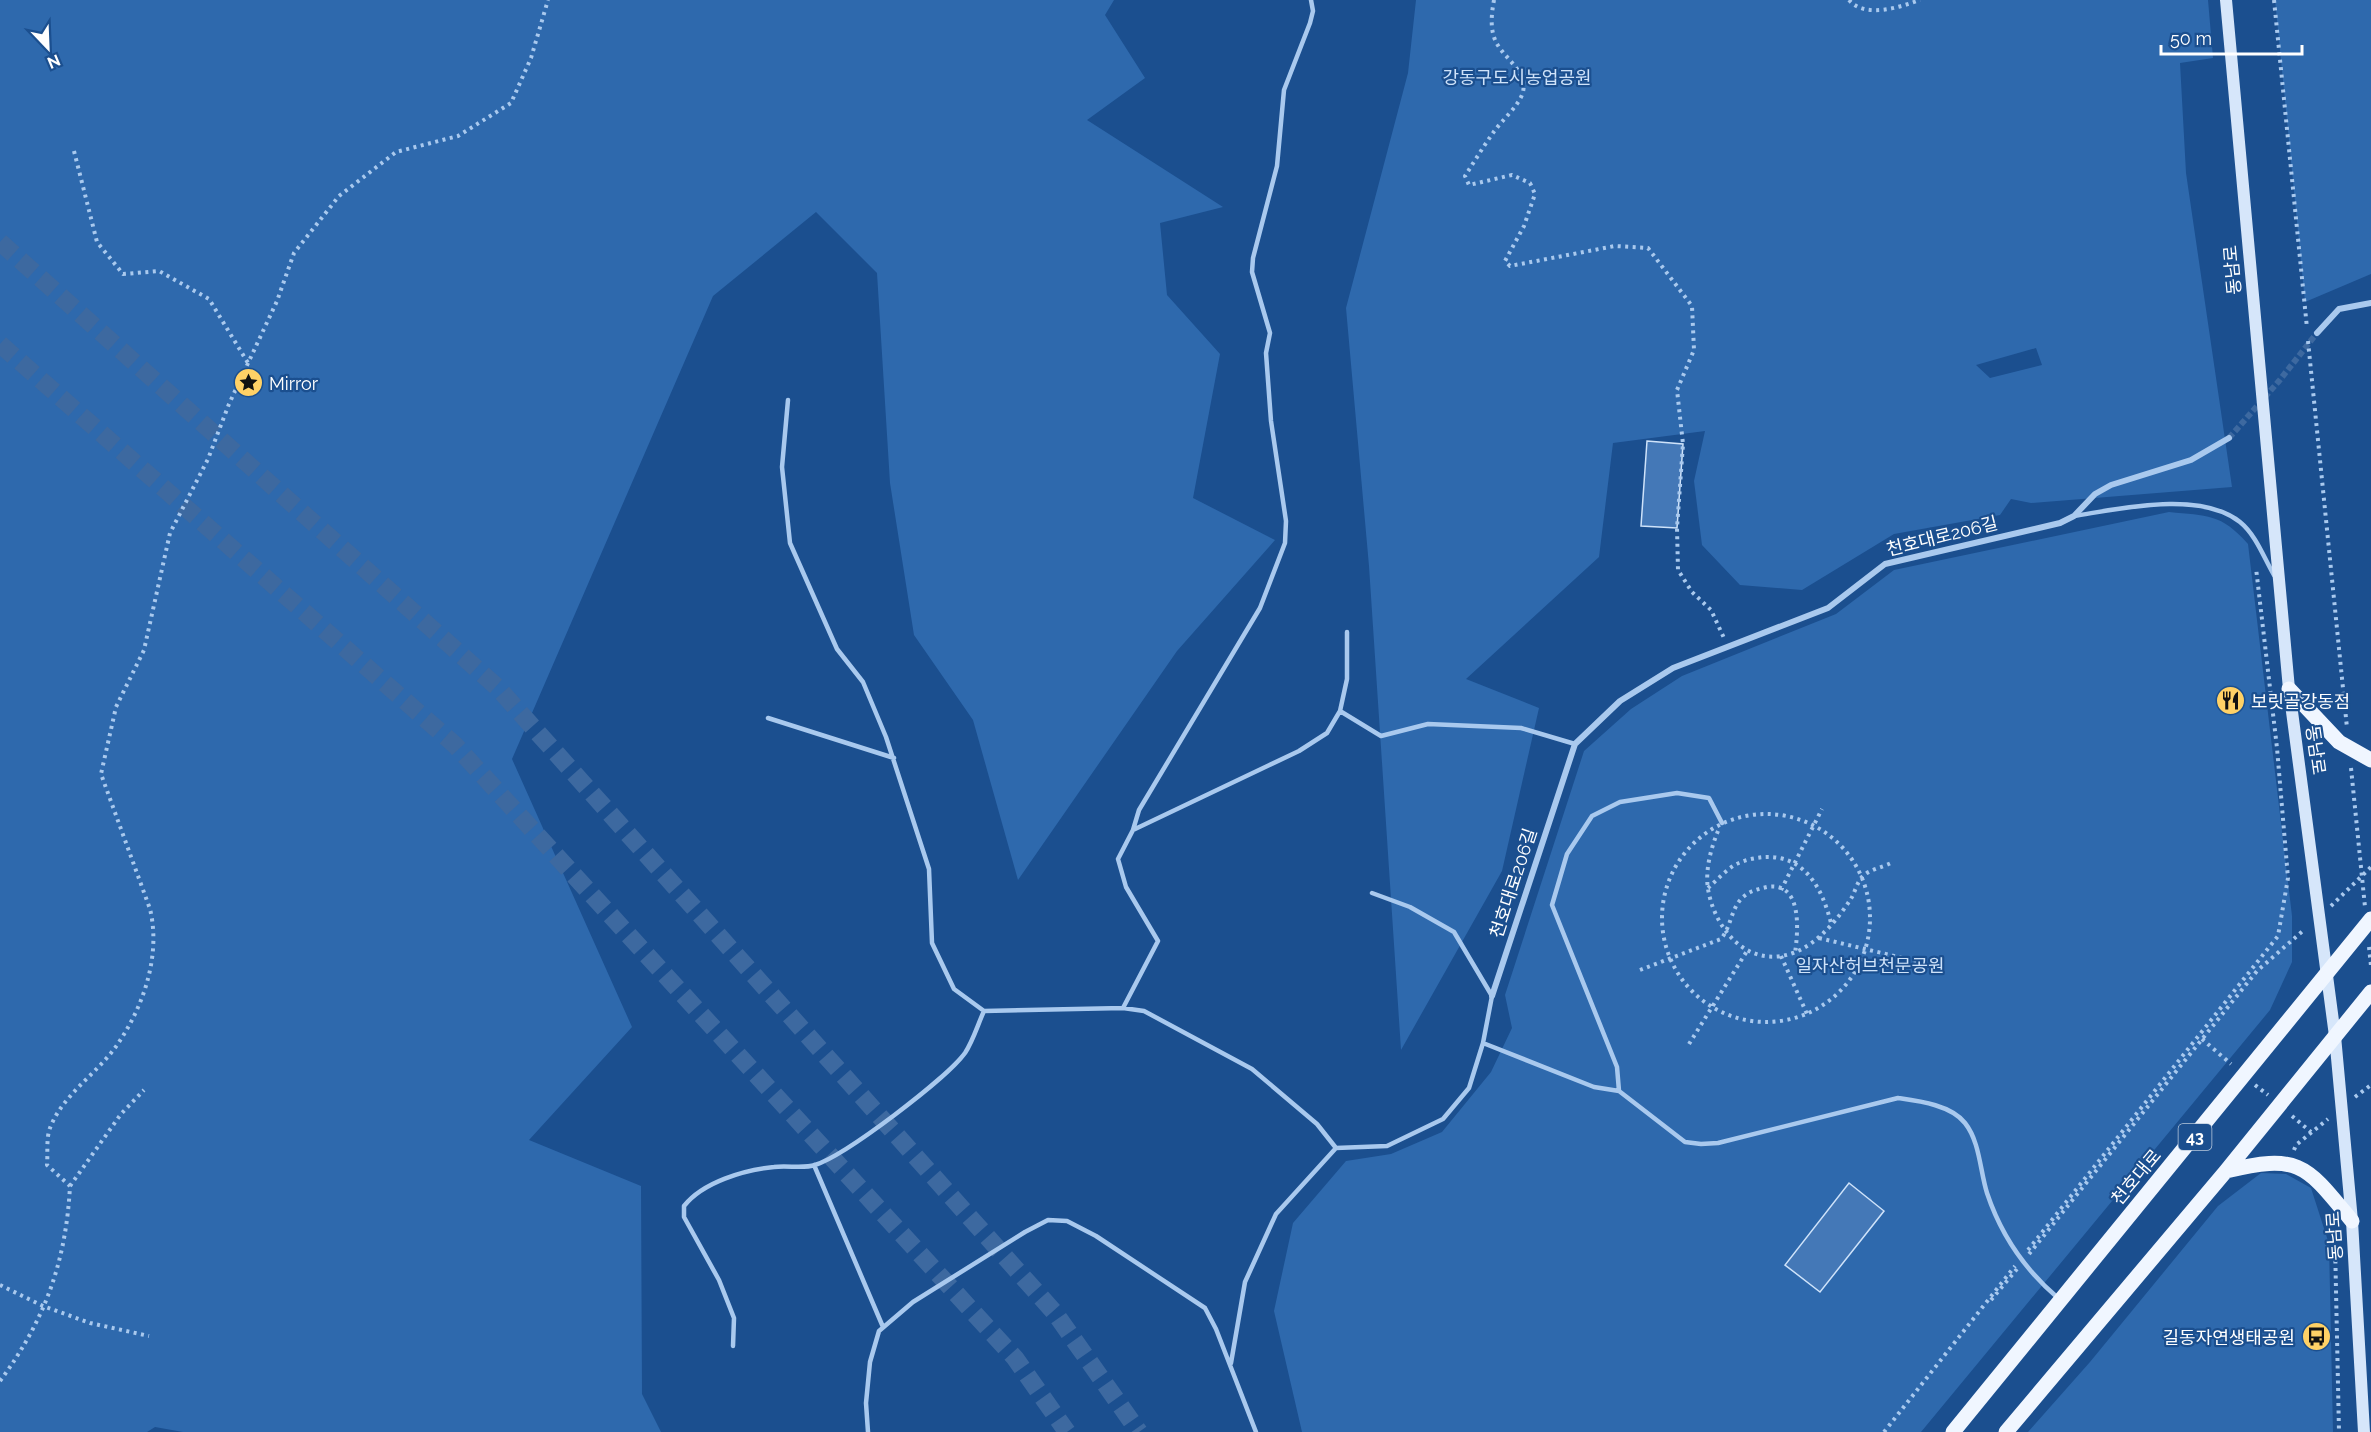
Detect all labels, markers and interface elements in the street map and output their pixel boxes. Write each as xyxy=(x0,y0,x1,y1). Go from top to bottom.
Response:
north arrow xyxy=(18,18,78,78)
scale bar xyxy=(2161,18,2302,56)
text: 50 m xyxy=(2170,28,2212,49)
text: N xyxy=(44,50,63,72)
park label: 강동구도시농업공원 xyxy=(1442,67,1592,88)
street label: 동남로 xyxy=(2219,244,2245,296)
place icon: Mirror xyxy=(232,367,264,399)
place label: Mirror xyxy=(269,373,319,394)
street label: 천호대로206길 xyxy=(1884,512,2000,560)
restaurant icon: 보릿골강동점 xyxy=(2214,685,2246,717)
place label: 보릿골강동점 xyxy=(2251,691,2350,712)
street label: 동남로 xyxy=(2302,724,2330,776)
street label: 천호대로206길 xyxy=(1485,826,1541,940)
park label: 일자산허브천문공원 xyxy=(1795,955,1945,976)
road number: 43 xyxy=(2178,1124,2212,1150)
street label: 천호대로 xyxy=(2107,1145,2165,1209)
street label: 동남로 xyxy=(2322,1210,2346,1262)
bus stop icon: 길동자연생태공원 xyxy=(2300,1321,2332,1353)
place label: 길동자연생태공원 xyxy=(2163,1327,2295,1348)

